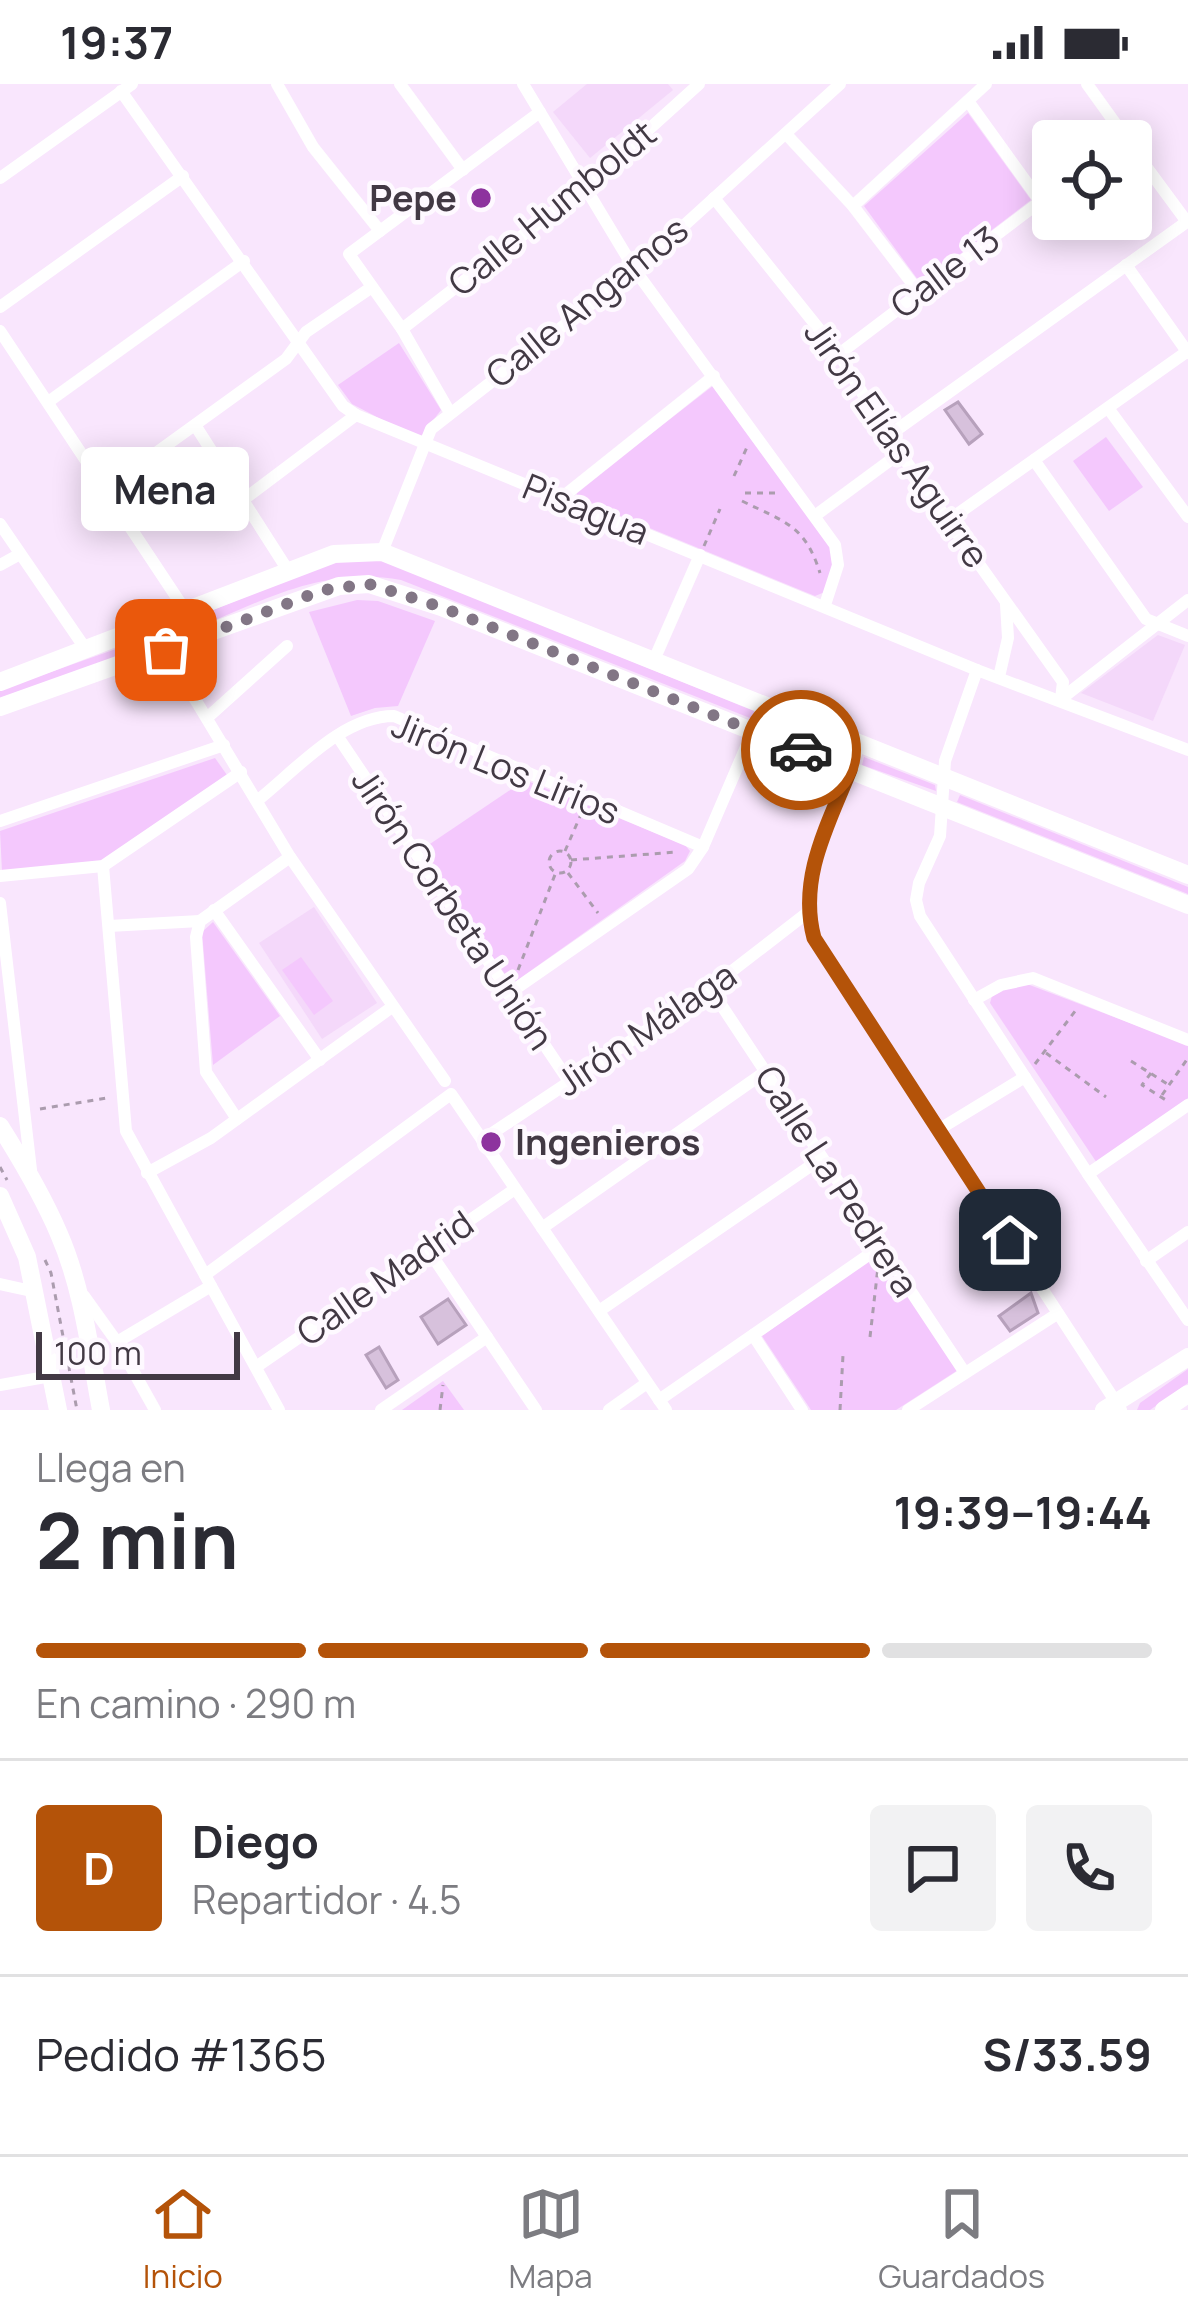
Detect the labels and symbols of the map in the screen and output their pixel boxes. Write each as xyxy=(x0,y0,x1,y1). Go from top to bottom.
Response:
street label: Calle Humboldt xyxy=(438,109,666,307)
place label: Pepe xyxy=(369,173,457,222)
marker: Pepe xyxy=(468,185,494,211)
street label: Calle Angamos xyxy=(475,205,698,398)
street label: Calle 13 xyxy=(880,214,1009,329)
street label: Jirón Elías Aguirre xyxy=(794,310,1001,577)
callout: Mena xyxy=(82,446,250,530)
street label: Pisagua xyxy=(516,461,656,556)
pin xyxy=(115,599,217,701)
courier xyxy=(741,690,861,810)
street label: Jirón Los Lirios xyxy=(385,700,627,835)
street label: Jirón Corbeta Unión xyxy=(341,759,566,1059)
street label: Jirón Málaga xyxy=(546,950,745,1107)
street label: Calle La Pedrera xyxy=(744,1056,930,1306)
place label: Ingenieros xyxy=(515,1117,701,1166)
marker: Ingenieros xyxy=(478,1129,504,1155)
pin xyxy=(959,1189,1061,1291)
street label: Calle Madrid xyxy=(287,1199,483,1356)
scale bar xyxy=(36,1326,240,1379)

